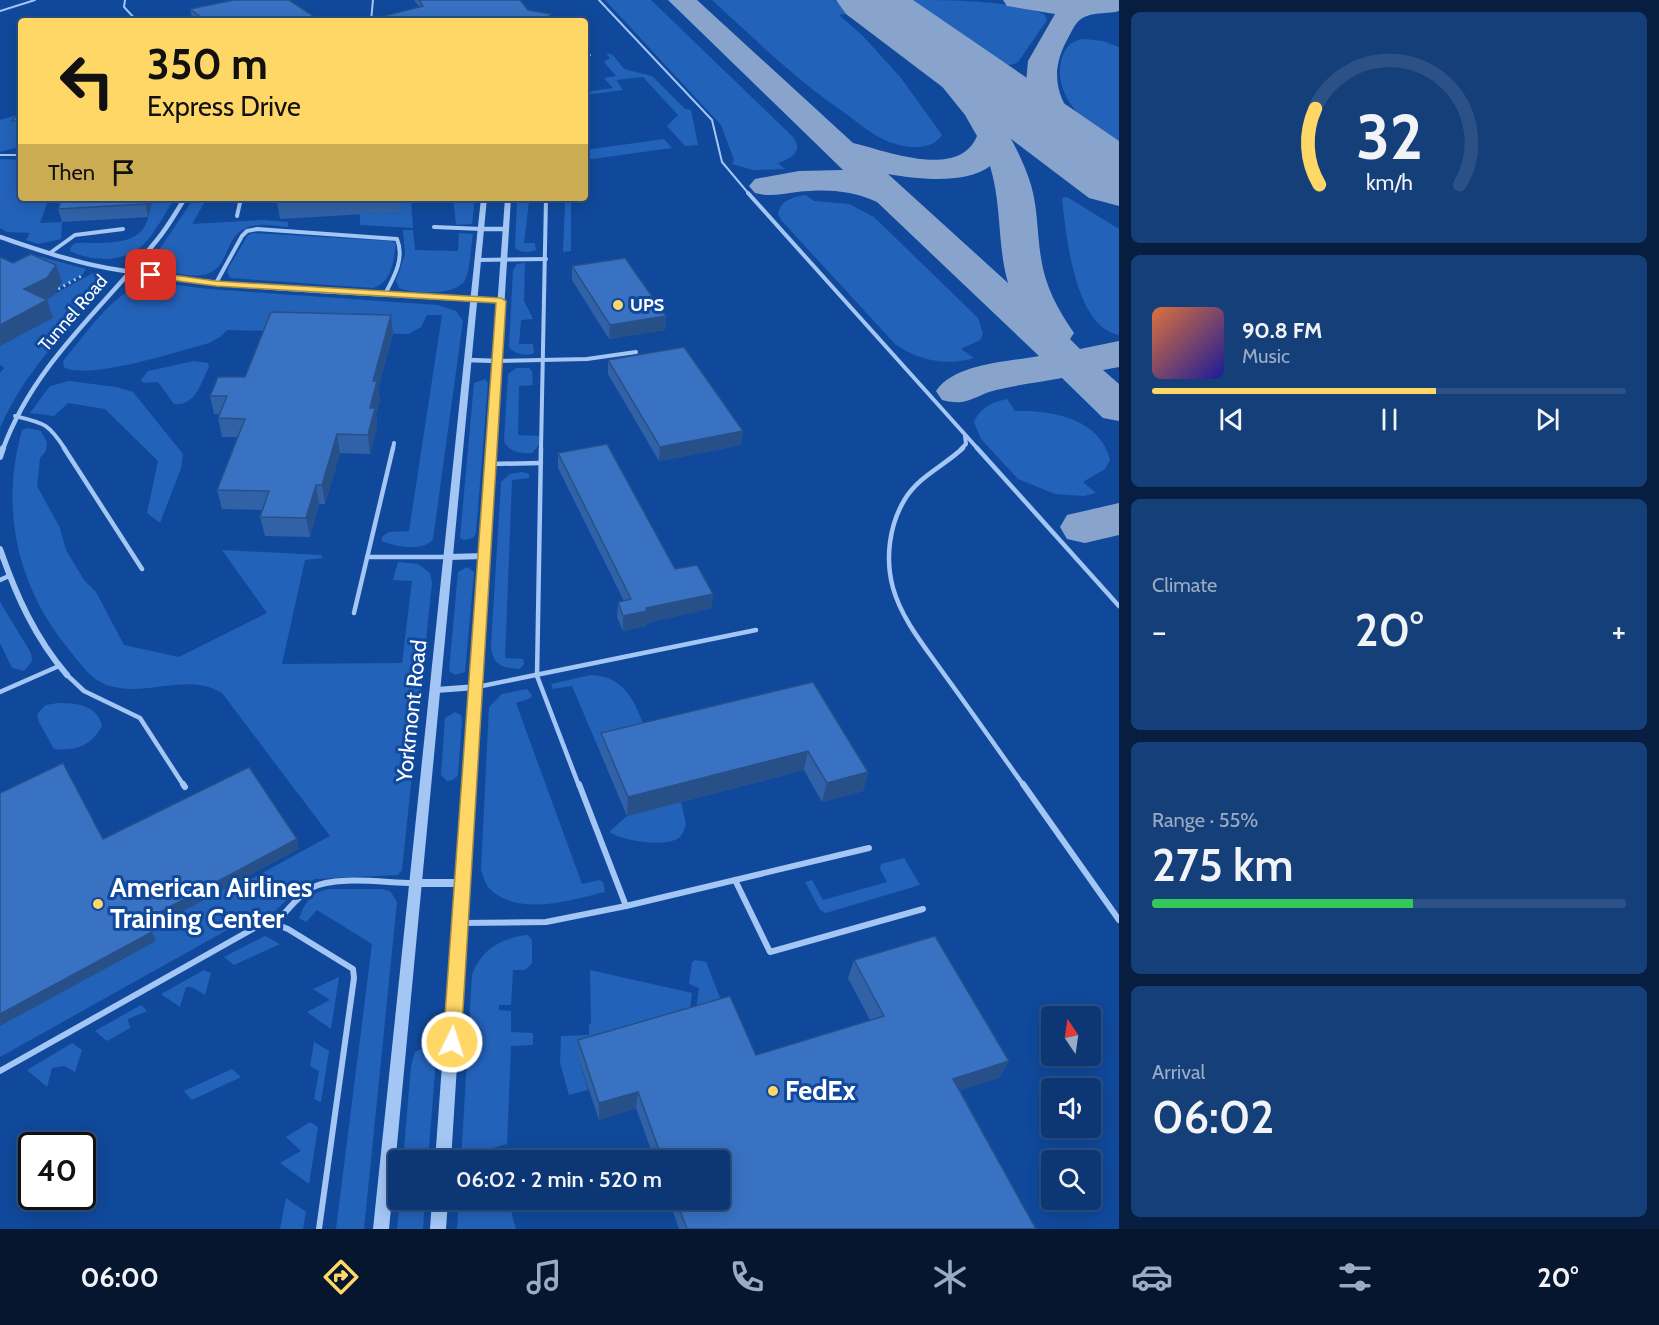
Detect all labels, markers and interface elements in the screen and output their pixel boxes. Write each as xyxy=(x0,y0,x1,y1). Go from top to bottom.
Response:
text: 350 m xyxy=(147,38,268,90)
icon: left xyxy=(48,42,126,120)
text: Express Drive xyxy=(147,90,301,123)
text: 32 xyxy=(1356,99,1422,175)
icon: arrive xyxy=(107,156,140,189)
text: Then xyxy=(48,159,95,186)
text: km/h xyxy=(1366,169,1412,195)
pin xyxy=(125,249,176,300)
icon: arrive xyxy=(134,258,167,291)
street label: Tunnel Road xyxy=(34,270,112,356)
place label: UPS xyxy=(630,294,664,316)
marker: UPS xyxy=(611,298,625,312)
text: 90.8 FM xyxy=(1242,317,1322,344)
text: Music xyxy=(1242,344,1290,368)
icon: previous xyxy=(1215,403,1248,436)
icon: pause xyxy=(1373,403,1406,436)
icon: next xyxy=(1531,403,1564,436)
text: Climate xyxy=(1152,573,1217,597)
text: 20° xyxy=(1355,603,1423,657)
text: − xyxy=(1152,611,1167,651)
text: + xyxy=(1611,611,1626,651)
street label: Yorkmont Road xyxy=(390,638,432,785)
text: Range · 55% xyxy=(1152,808,1258,832)
text: 275 km xyxy=(1152,838,1293,892)
place label: American Airlines Training Center xyxy=(110,871,312,935)
marker: American Airlines Training Center xyxy=(91,897,105,911)
north arrow xyxy=(1041,1006,1101,1066)
map controls xyxy=(1041,1006,1101,1210)
position arrow xyxy=(420,1010,484,1074)
text: Arrival xyxy=(1152,1060,1205,1084)
place label: FedEx xyxy=(785,1074,856,1107)
button: sound xyxy=(1041,1078,1101,1138)
marker: FedEx xyxy=(766,1084,780,1098)
text: 06:02 xyxy=(1152,1090,1274,1144)
speed limit sign: 40 xyxy=(18,1132,96,1210)
button: search xyxy=(1041,1150,1101,1210)
text: 06:02 · 2 min · 520 m xyxy=(456,1166,662,1193)
icon: directions xyxy=(320,1256,362,1298)
icon: music xyxy=(523,1256,565,1298)
icon: phone xyxy=(726,1256,768,1298)
icon: climate xyxy=(929,1256,971,1298)
icon: car xyxy=(1131,1256,1173,1298)
icon: filters xyxy=(1334,1256,1376,1298)
text: 06:00 xyxy=(80,1261,159,1294)
text: 20° xyxy=(1537,1261,1578,1294)

